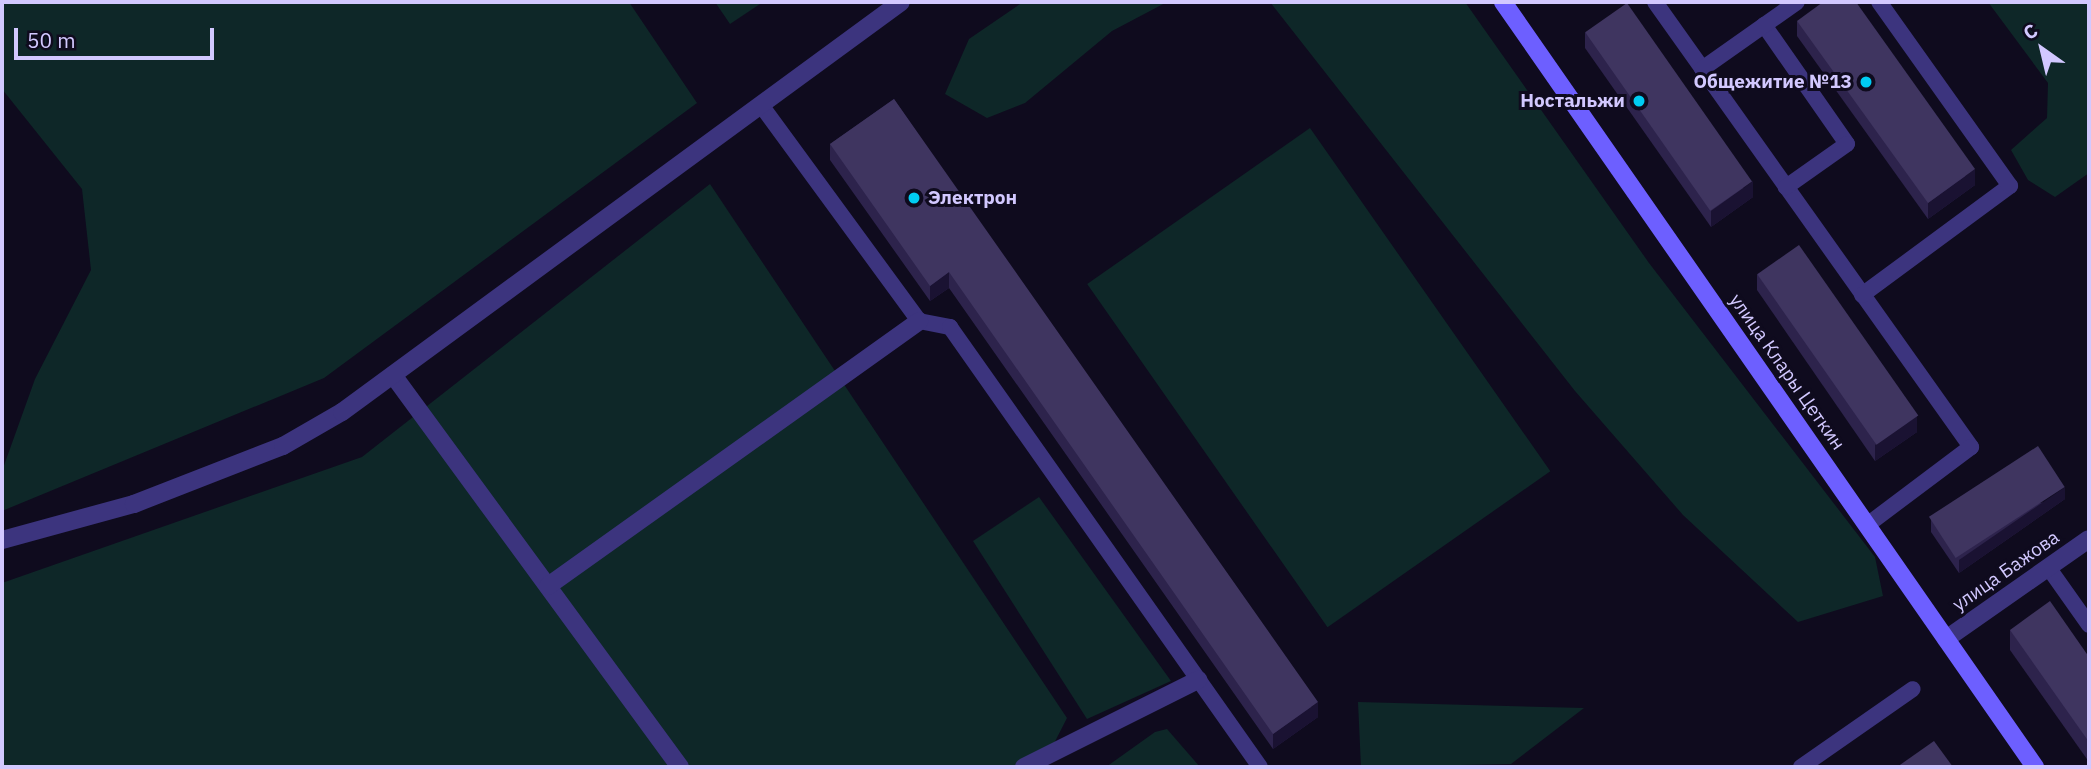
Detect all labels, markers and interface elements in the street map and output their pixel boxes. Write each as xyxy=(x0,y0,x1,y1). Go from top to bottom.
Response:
scale bar xyxy=(18,14,217,58)
north arrow xyxy=(2007,14,2077,84)
text: С xyxy=(2018,18,2042,45)
text: 50 m xyxy=(27,26,76,54)
place label: Общежитие №13 xyxy=(1693,71,1852,93)
marker: Общежитие №13 xyxy=(1858,74,1874,90)
place label: Ностальжи xyxy=(1520,90,1625,112)
marker: Ностальжи xyxy=(1631,93,1647,109)
place label: Электрон xyxy=(928,187,1017,209)
marker: Электрон xyxy=(906,190,922,206)
street label: улица Клары Цеткин xyxy=(1724,289,1850,455)
street label: улица Бажова xyxy=(1948,526,2064,616)

